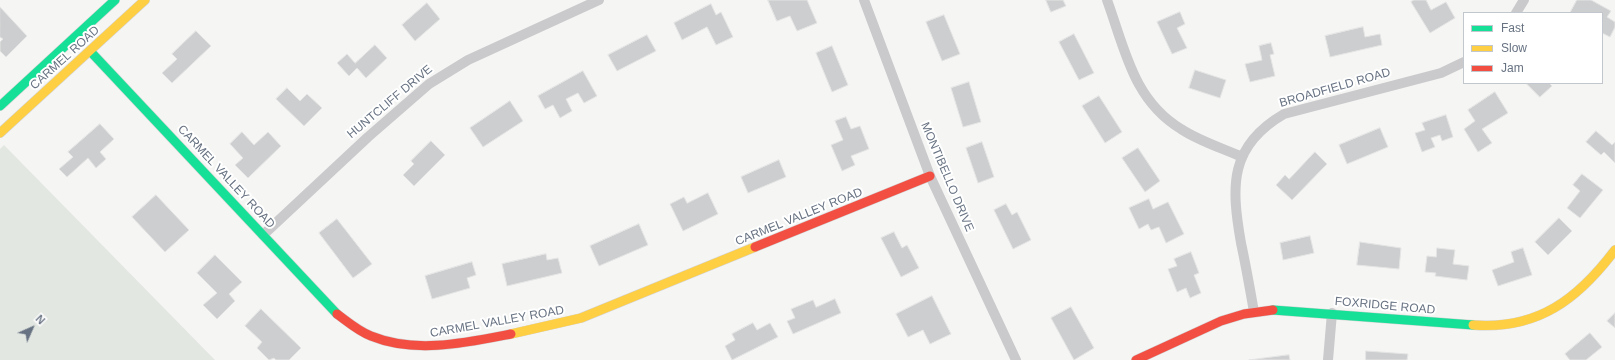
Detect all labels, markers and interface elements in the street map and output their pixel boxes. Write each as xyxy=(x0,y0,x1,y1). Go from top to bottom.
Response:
legend xyxy=(1463,12,1603,84)
text: Fast xyxy=(1501,21,1524,35)
street label: CARMEL ROAD xyxy=(27,23,103,93)
text: Slow xyxy=(1501,41,1527,55)
text: Jam xyxy=(1501,61,1524,75)
street label: HUNTCLIFF DRIVE xyxy=(345,62,435,142)
street label: BROADFIELD ROAD xyxy=(1278,65,1392,111)
street label: MONTIBELLO DRIVE xyxy=(917,120,977,234)
street label: CARMEL VALLEY ROAD xyxy=(174,122,278,232)
street label: CARMEL VALLEY ROAD xyxy=(733,185,865,249)
street label: FOXRIDGE ROAD xyxy=(1334,294,1436,318)
street label: CARMEL VALLEY ROAD xyxy=(429,303,565,341)
north arrow xyxy=(12,308,52,348)
text: N xyxy=(33,312,48,327)

